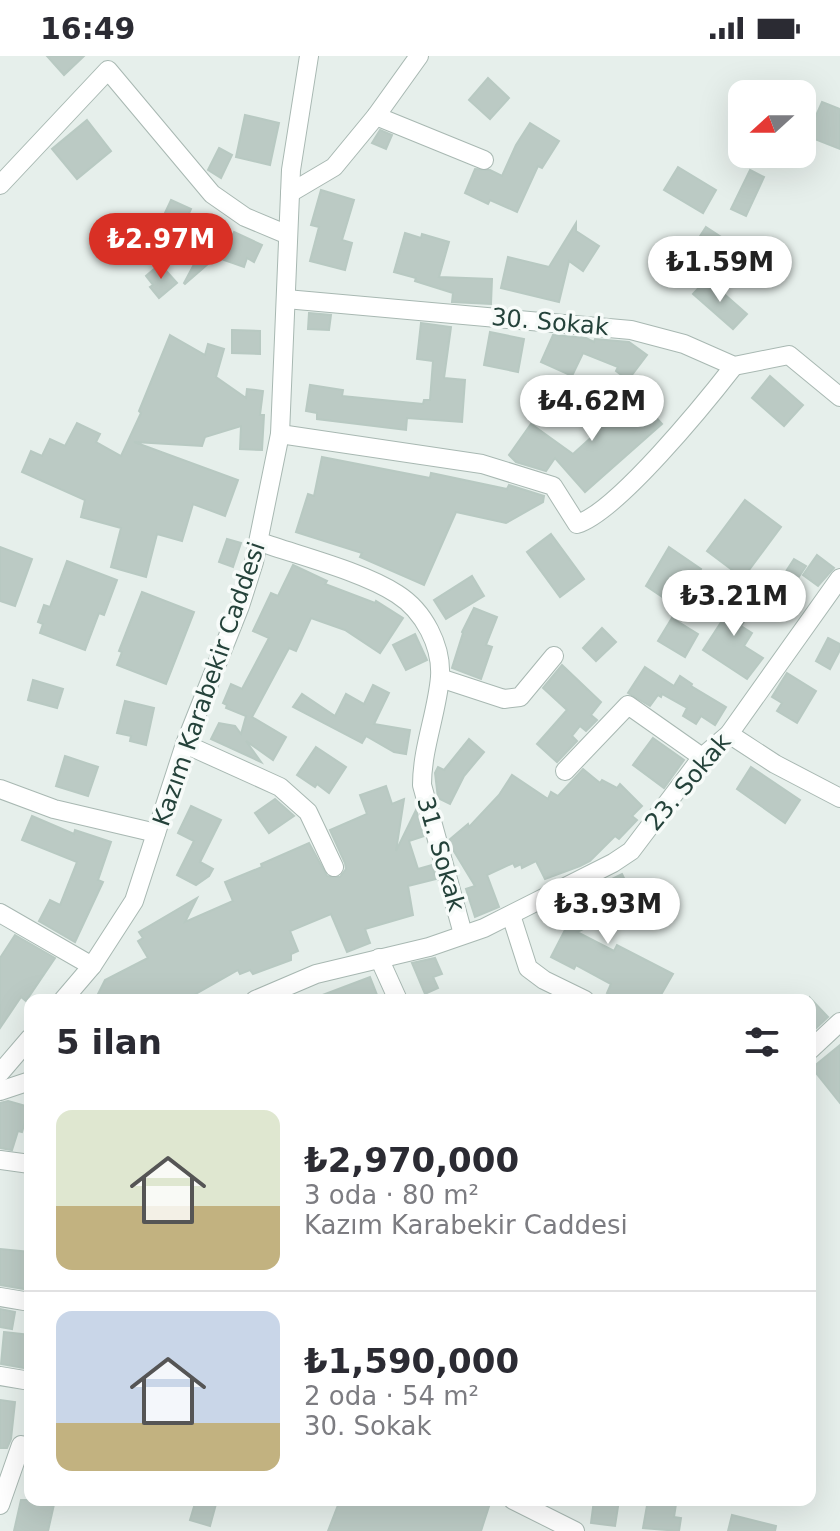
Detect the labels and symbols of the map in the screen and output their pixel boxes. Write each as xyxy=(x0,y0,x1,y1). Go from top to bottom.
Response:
north arrow xyxy=(728,80,816,168)
pin: ₺2.97M xyxy=(96,213,226,281)
pin: ₺1.59M xyxy=(655,236,785,304)
street label: 30. Sokak xyxy=(490,303,610,341)
pin: ₺4.62M xyxy=(527,375,657,443)
street label: Kazım Karabekir Caddesi xyxy=(147,538,271,830)
pin: ₺3.21M xyxy=(669,570,799,638)
street label: 23. Sokak xyxy=(639,728,737,836)
street label: 31. Sokak xyxy=(411,794,471,915)
pin: ₺3.93M xyxy=(543,878,673,946)

